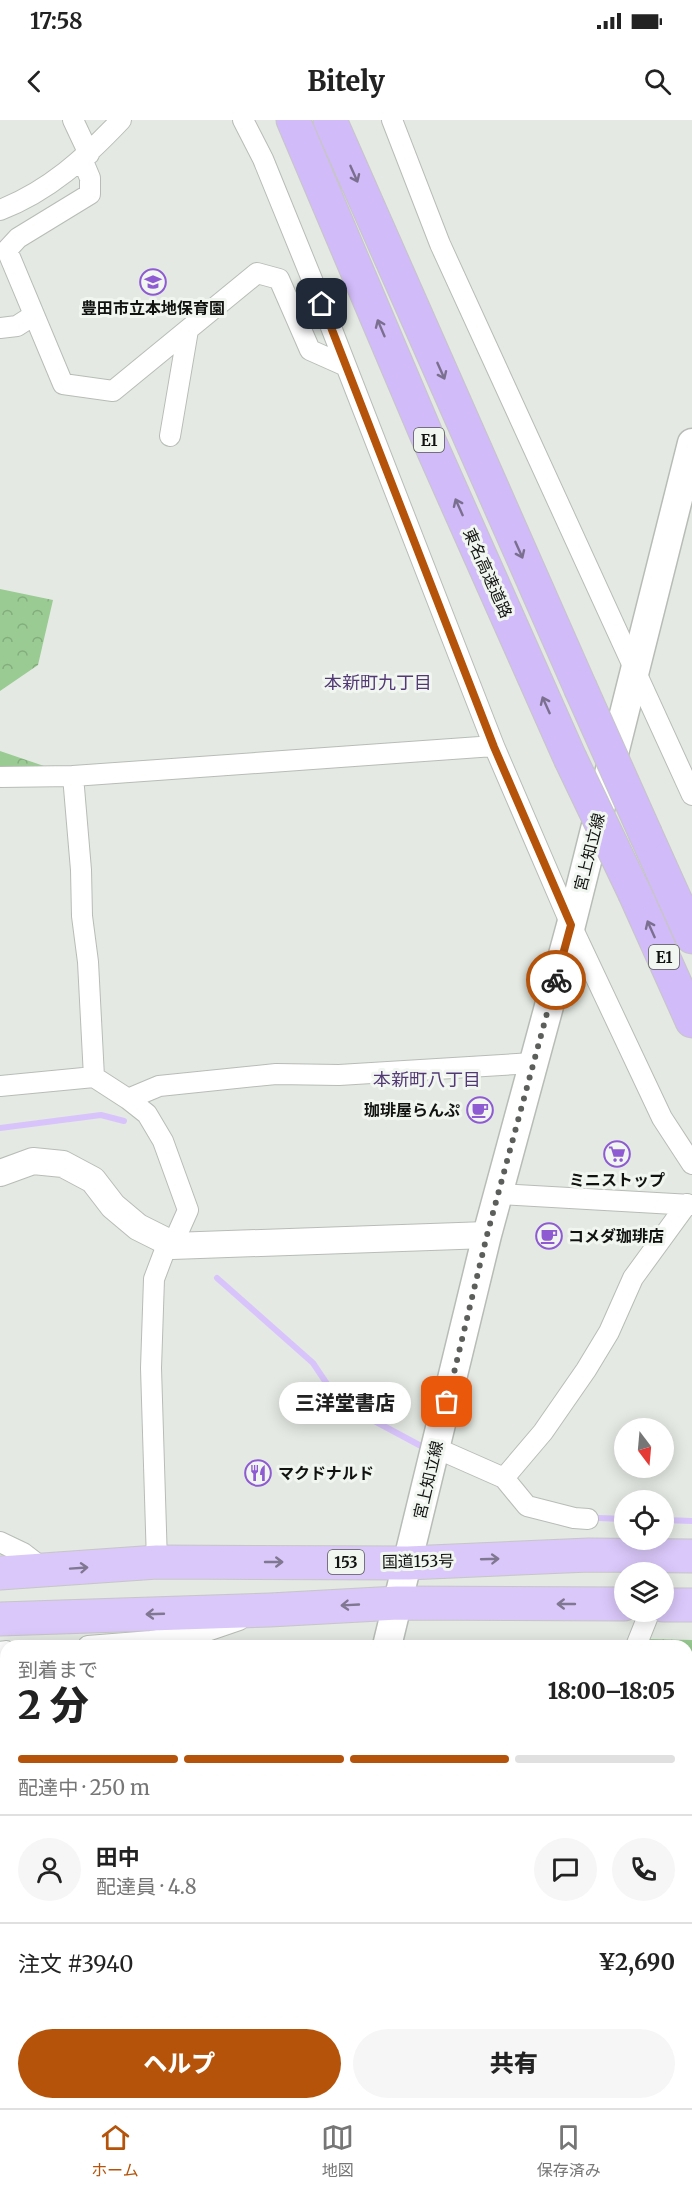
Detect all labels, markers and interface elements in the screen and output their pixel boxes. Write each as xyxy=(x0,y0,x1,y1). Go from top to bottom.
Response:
text: 17:58 xyxy=(30,7,83,35)
text: Bitely xyxy=(307,64,385,98)
icon: back xyxy=(18,65,51,98)
icon: search xyxy=(641,65,674,98)
one-way arrow xyxy=(349,164,360,182)
school or university icon: 豊田市立本地保育園 xyxy=(138,267,168,297)
pin xyxy=(296,278,347,329)
icon: home xyxy=(305,287,338,320)
place label: 豊田市立本地保育園 xyxy=(81,298,225,318)
one-way arrow xyxy=(375,320,387,338)
one-way arrow xyxy=(436,362,447,380)
road number: E1 xyxy=(414,428,444,452)
one-way arrow xyxy=(453,499,464,517)
street label: 東名高速道路 xyxy=(459,525,517,621)
one-way arrow xyxy=(514,540,526,558)
district label: 本新町九丁目 xyxy=(324,671,432,694)
one-way arrow xyxy=(540,696,551,715)
street label: 宮上知立線 xyxy=(570,811,608,893)
one-way arrow xyxy=(644,920,656,938)
road number: E1 xyxy=(649,945,679,969)
courier xyxy=(526,950,586,1010)
icon: bike xyxy=(540,964,573,997)
district label: 本新町八丁目 xyxy=(373,1068,481,1091)
cafe icon: 珈琲屋らんぷ xyxy=(465,1095,495,1125)
place label: 珈琲屋らんぷ xyxy=(364,1100,460,1120)
supermarket icon: ミニストップ xyxy=(602,1139,632,1169)
place label: ミニストップ xyxy=(569,1170,665,1190)
cafe icon: コメダ珈琲店 xyxy=(534,1221,564,1251)
place label: コメダ珈琲店 xyxy=(568,1226,664,1246)
pin xyxy=(421,1376,472,1427)
callout: 三洋堂書店 xyxy=(279,1381,411,1423)
icon: bag xyxy=(430,1385,463,1418)
text: 三洋堂書店 xyxy=(295,1390,395,1415)
north arrow xyxy=(614,1418,674,1478)
map controls xyxy=(614,1418,674,1622)
street label: 宮上知立線 xyxy=(409,1439,447,1521)
restaurant icon: マクドナルド xyxy=(243,1458,273,1488)
place label: マクドナルド xyxy=(278,1463,374,1483)
button: locate xyxy=(614,1490,674,1550)
road number: 153 xyxy=(328,1550,364,1574)
street label: 国道153号 xyxy=(382,1550,454,1572)
one-way arrow xyxy=(480,1554,500,1565)
one-way arrow xyxy=(264,1556,284,1568)
one-way arrow xyxy=(69,1562,89,1573)
button: layers xyxy=(614,1562,674,1622)
one-way arrow xyxy=(556,1598,576,1610)
one-way arrow xyxy=(340,1600,360,1611)
one-way arrow xyxy=(145,1608,165,1619)
text: 到着まで xyxy=(18,1657,98,1682)
text: 18:00–18:05 xyxy=(548,1677,675,1705)
text: 2 分 xyxy=(18,1681,89,1730)
text: 配達中 · 250 m xyxy=(18,1775,150,1800)
button: person xyxy=(18,1838,81,1901)
button: chat xyxy=(534,1838,597,1901)
button: phone xyxy=(612,1838,675,1901)
text: 田中 xyxy=(96,1843,140,1871)
text: 配達員 · 4.8 xyxy=(96,1874,197,1899)
text: ¥2,690 xyxy=(598,1948,675,1976)
text: 注文 #3940 xyxy=(18,1950,134,1978)
button: ヘルプ xyxy=(18,2029,341,2098)
button: 共有 xyxy=(353,2029,675,2098)
tab: ホーム xyxy=(91,2121,139,2181)
tab: 地図 xyxy=(321,2121,354,2181)
tab: 保存済み xyxy=(537,2121,601,2181)

